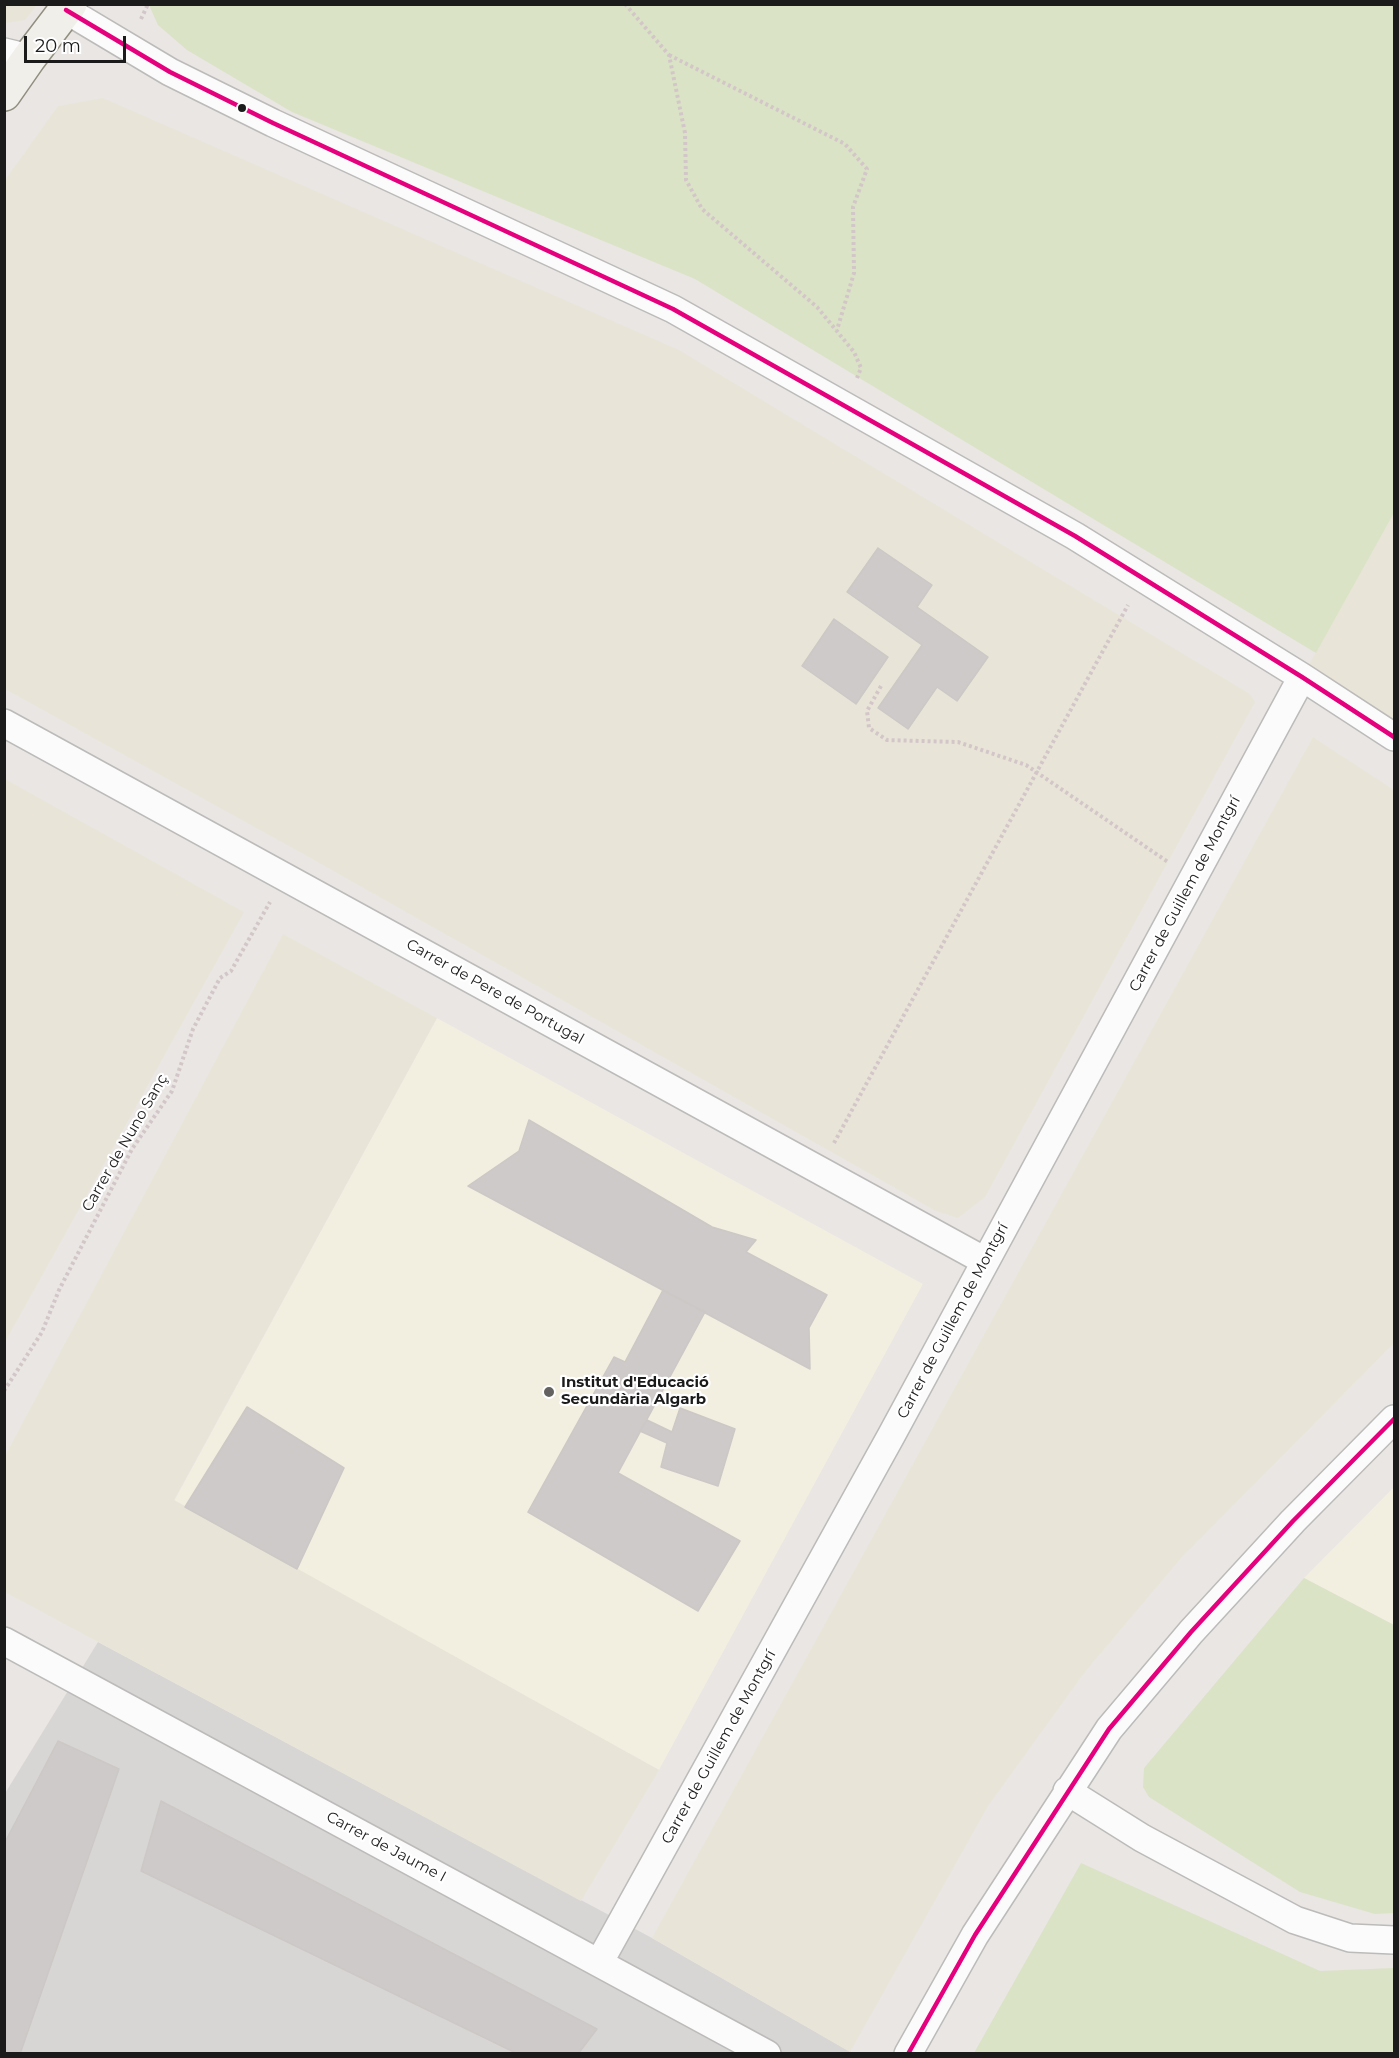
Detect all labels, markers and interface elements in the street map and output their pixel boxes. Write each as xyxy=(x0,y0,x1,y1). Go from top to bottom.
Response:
scale bar xyxy=(27,24,129,62)
text: 20 m xyxy=(35,35,81,57)
unlabelled marker xyxy=(236,102,248,114)
street label: Carrer de Guillem de Montgrí xyxy=(1126,793,1244,995)
street label: Carrer de Pere de Portugal xyxy=(403,936,587,1048)
street label: Carrer de Nuno Sanç xyxy=(78,1071,172,1215)
street label: Carrer de Guillem de Montgrí xyxy=(894,1220,1012,1422)
place label: Institut d'Educació Secundària Algarb xyxy=(561,1374,709,1409)
marker: Institut d'Educació Secundària Algarb xyxy=(542,1385,556,1399)
street label: Carrer de Guillem de Montgrí xyxy=(658,1647,780,1847)
street label: Carrer de Jaume I xyxy=(323,1808,449,1886)

